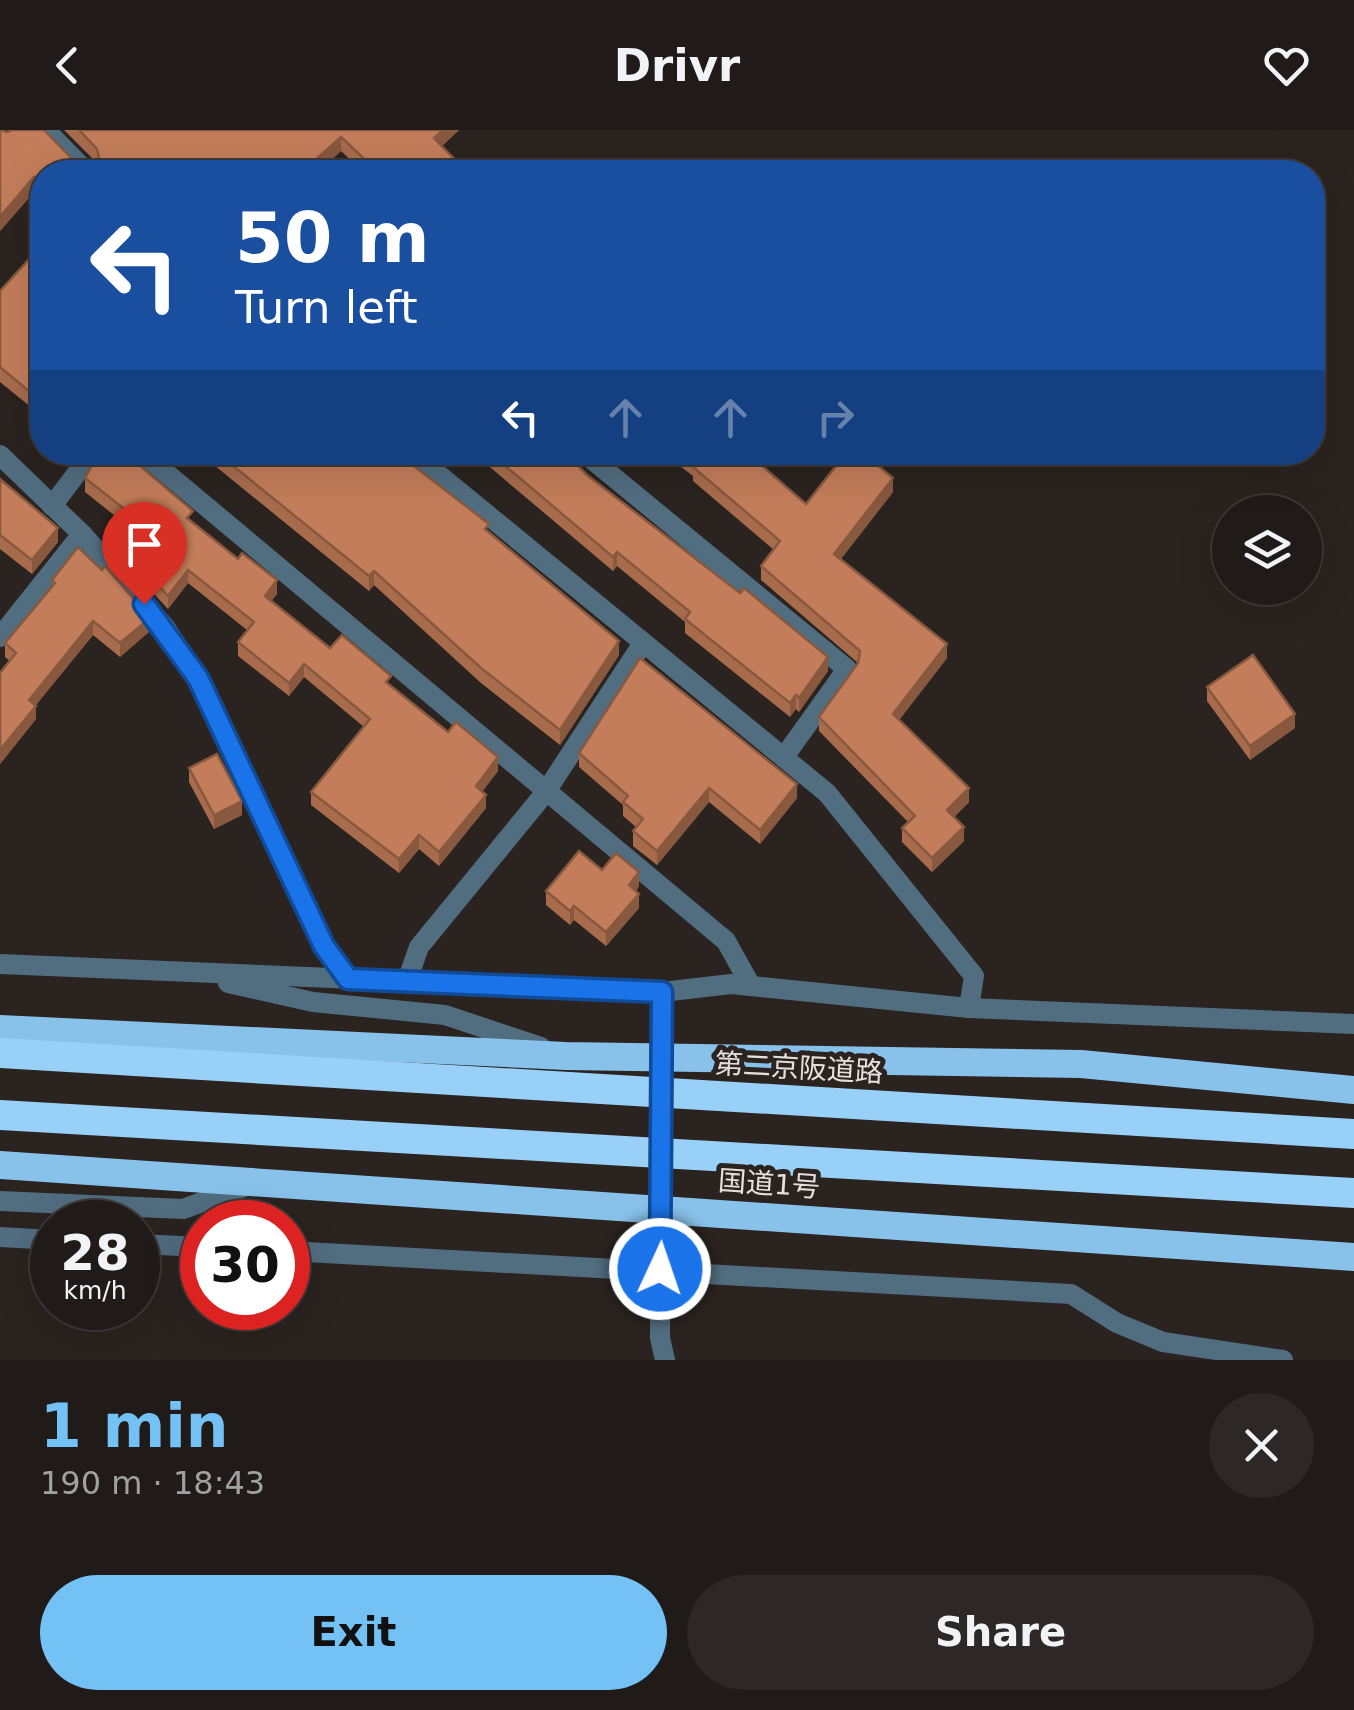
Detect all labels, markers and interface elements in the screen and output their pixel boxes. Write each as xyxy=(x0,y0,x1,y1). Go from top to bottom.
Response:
icon: back xyxy=(40,38,95,93)
icon: heart xyxy=(1259,38,1314,93)
text: Drivr xyxy=(614,39,740,92)
text: 50 m xyxy=(235,197,430,279)
icon: left xyxy=(70,200,200,330)
text: Turn left xyxy=(235,281,418,334)
icon: left xyxy=(493,390,548,445)
icon: ahead xyxy=(598,390,653,445)
icon: ahead xyxy=(703,390,758,445)
icon: right xyxy=(808,390,863,445)
map controls xyxy=(1212,495,1322,605)
button: layers xyxy=(1212,495,1322,605)
pin xyxy=(102,502,187,605)
icon: arrive xyxy=(117,517,172,572)
street label: 第二京阪道路 xyxy=(714,1047,884,1089)
street label: 国道1号 xyxy=(717,1164,821,1204)
speed limit sign: 30 xyxy=(180,1200,310,1330)
position arrow xyxy=(608,1217,712,1321)
text: 28 xyxy=(60,1224,130,1282)
text: km/h xyxy=(63,1276,127,1305)
text: 1 min xyxy=(40,1391,228,1461)
button: close xyxy=(1209,1393,1314,1498)
text: 190 m · 18:43 xyxy=(40,1464,265,1502)
button: Exit xyxy=(40,1575,667,1690)
button: Share xyxy=(687,1575,1314,1690)

